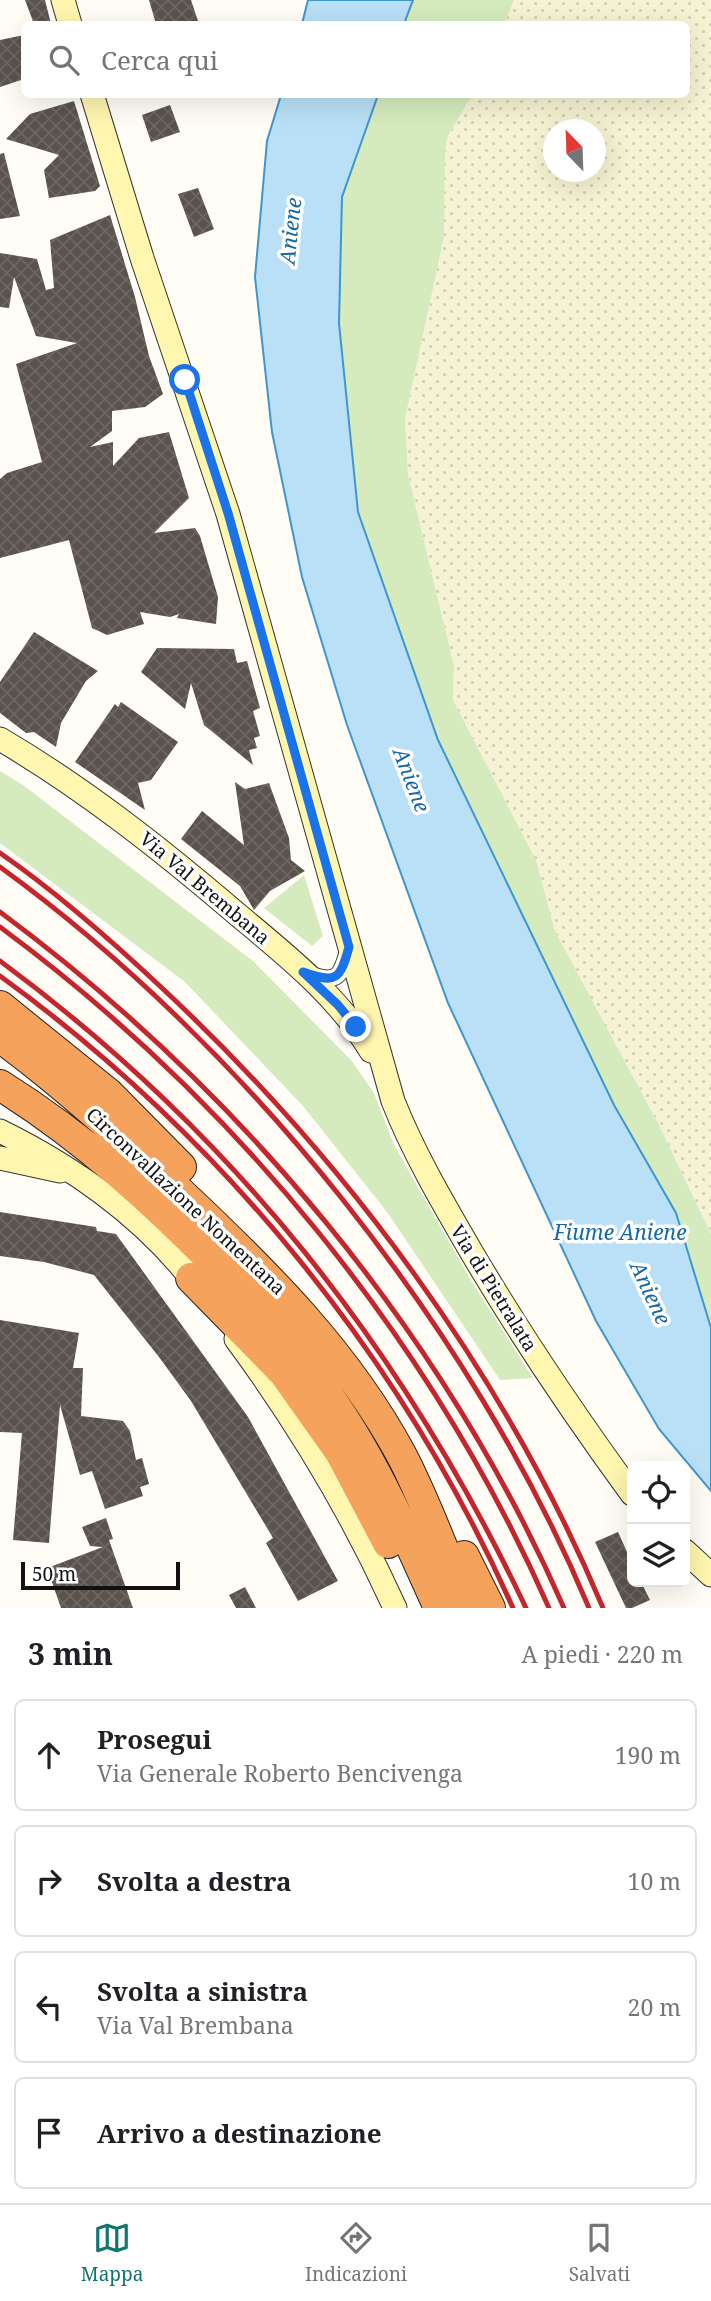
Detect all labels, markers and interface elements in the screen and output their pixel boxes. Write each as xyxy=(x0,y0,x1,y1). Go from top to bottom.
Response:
search box xyxy=(21,21,690,98)
icon: search xyxy=(45,41,83,79)
text: Cerca qui xyxy=(101,42,218,78)
north arrow xyxy=(543,119,606,182)
water label: Aniene xyxy=(272,196,307,268)
route start xyxy=(169,364,200,395)
water label: Aniene xyxy=(386,741,437,816)
street label: Via Val Brembana xyxy=(134,826,276,950)
route end xyxy=(340,1011,371,1042)
street label: Circonvallazione Nomentana xyxy=(81,1102,291,1300)
water label: Fiume Aniene xyxy=(552,1218,687,1246)
street label: Via di Pietralata xyxy=(445,1220,543,1356)
water label: Aniene xyxy=(623,1254,678,1329)
map controls xyxy=(627,1461,690,1587)
button: locate xyxy=(627,1461,690,1524)
button: layers xyxy=(627,1524,690,1587)
scale bar xyxy=(21,1559,180,1591)
text: 50 m xyxy=(32,1561,76,1587)
text: 3 min xyxy=(28,1633,113,1674)
text: A piedi · 220 m xyxy=(522,1638,683,1670)
text: Prosegui xyxy=(97,1721,212,1757)
icon: ahead xyxy=(30,1736,68,1774)
text: 190 m xyxy=(615,1739,681,1771)
text: Via Generale Roberto Bencivenga xyxy=(97,1757,463,1789)
icon: right xyxy=(30,1862,68,1900)
text: Svolta a destra xyxy=(97,1863,292,1899)
text: 10 m xyxy=(628,1865,681,1897)
text: Svolta a sinistra xyxy=(97,1973,308,2009)
icon: left xyxy=(30,1988,68,2026)
text: 20 m xyxy=(628,1991,681,2023)
text: Via Val Brembana xyxy=(97,2009,294,2041)
icon: arrive xyxy=(30,2114,68,2152)
text: Arrivo a destinazione xyxy=(97,2115,382,2151)
tab: Mappa xyxy=(81,2219,143,2287)
tab: Indicazioni xyxy=(305,2219,407,2287)
tab: Salvati xyxy=(569,2219,630,2287)

